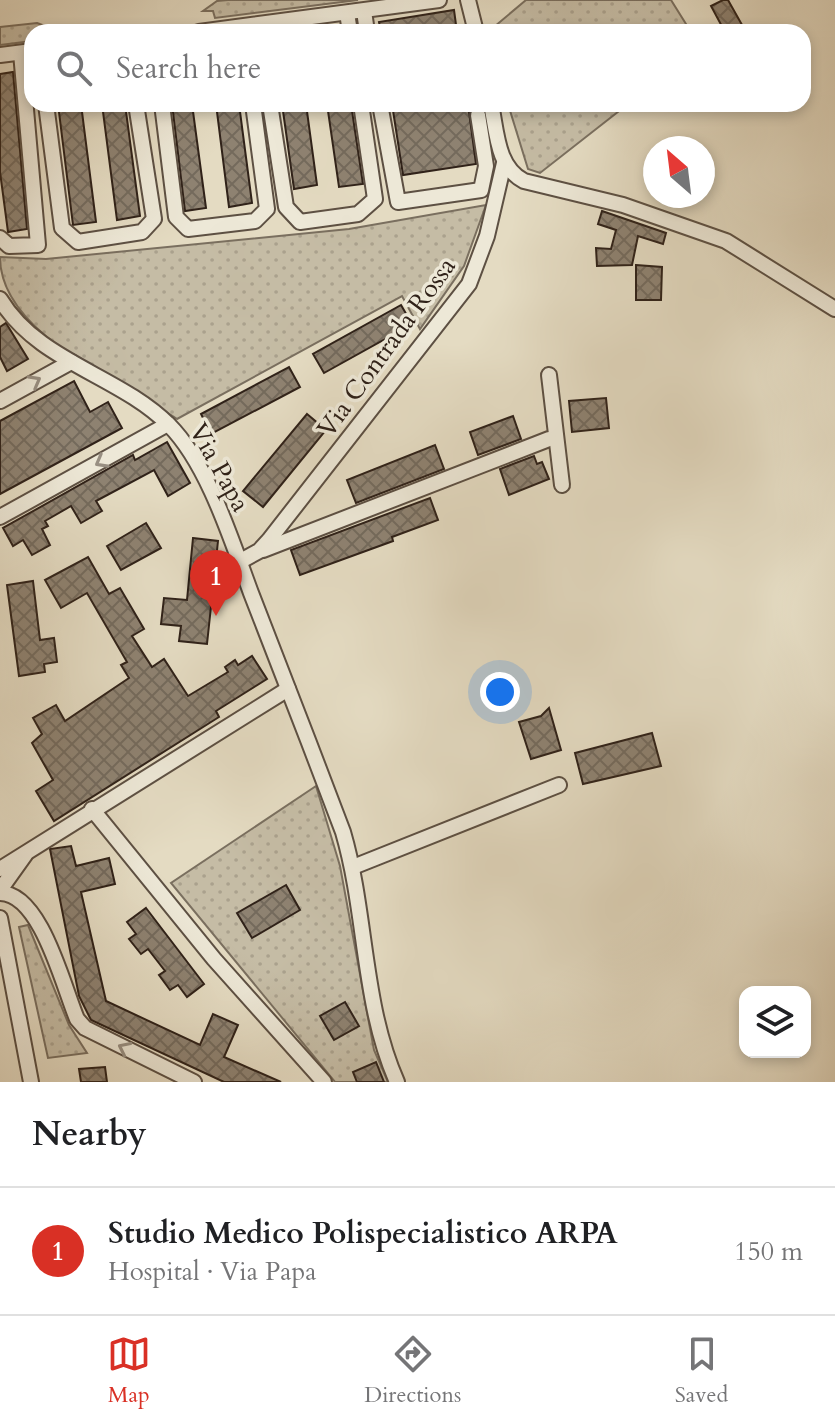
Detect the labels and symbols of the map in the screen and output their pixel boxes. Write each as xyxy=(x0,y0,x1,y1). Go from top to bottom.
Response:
north arrow xyxy=(643,136,715,208)
street label: Via Contrada Rossa xyxy=(309,250,464,445)
one-way arrow xyxy=(27,376,42,391)
street label: Via Papa xyxy=(181,417,258,518)
one-way arrow xyxy=(94,453,109,468)
pin: 1 xyxy=(190,550,242,616)
your location xyxy=(480,672,520,712)
one-way arrow xyxy=(118,1042,133,1058)

